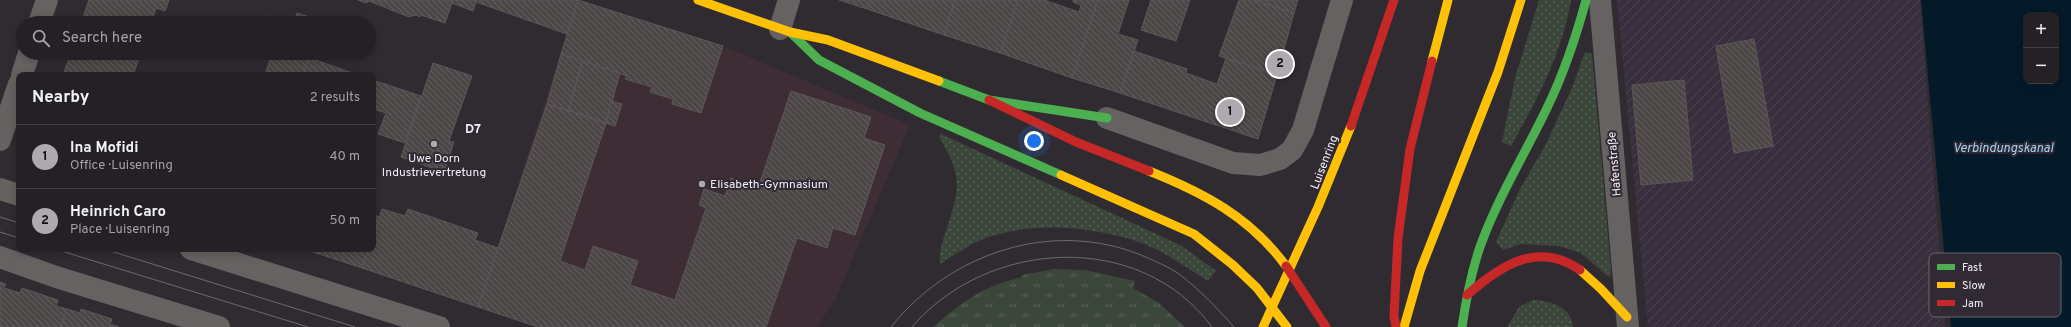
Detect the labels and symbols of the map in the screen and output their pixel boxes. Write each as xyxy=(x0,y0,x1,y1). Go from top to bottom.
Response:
pin: 2 xyxy=(1267,49,1293,79)
pin: 1 xyxy=(1217,97,1243,127)
district label: D7 xyxy=(465,122,481,138)
your location xyxy=(1024,131,1044,151)
street label: Hafenstraße xyxy=(1604,131,1626,197)
street label: Luisenring xyxy=(1307,133,1343,192)
marker: Uwe Dorn Industrievertretung xyxy=(429,139,439,149)
water label: Verbindungskanal xyxy=(1953,141,2054,157)
place label: Uwe Dorn Industrievertretung xyxy=(382,151,486,181)
place label: Elisabeth-Gymnasium xyxy=(710,177,828,193)
marker: Elisabeth-Gymnasium xyxy=(697,179,707,189)
legend xyxy=(1929,253,2061,317)
text: Fast xyxy=(1962,261,1982,275)
text: Slow xyxy=(1962,279,1985,293)
text: Jam xyxy=(1962,297,1983,311)

